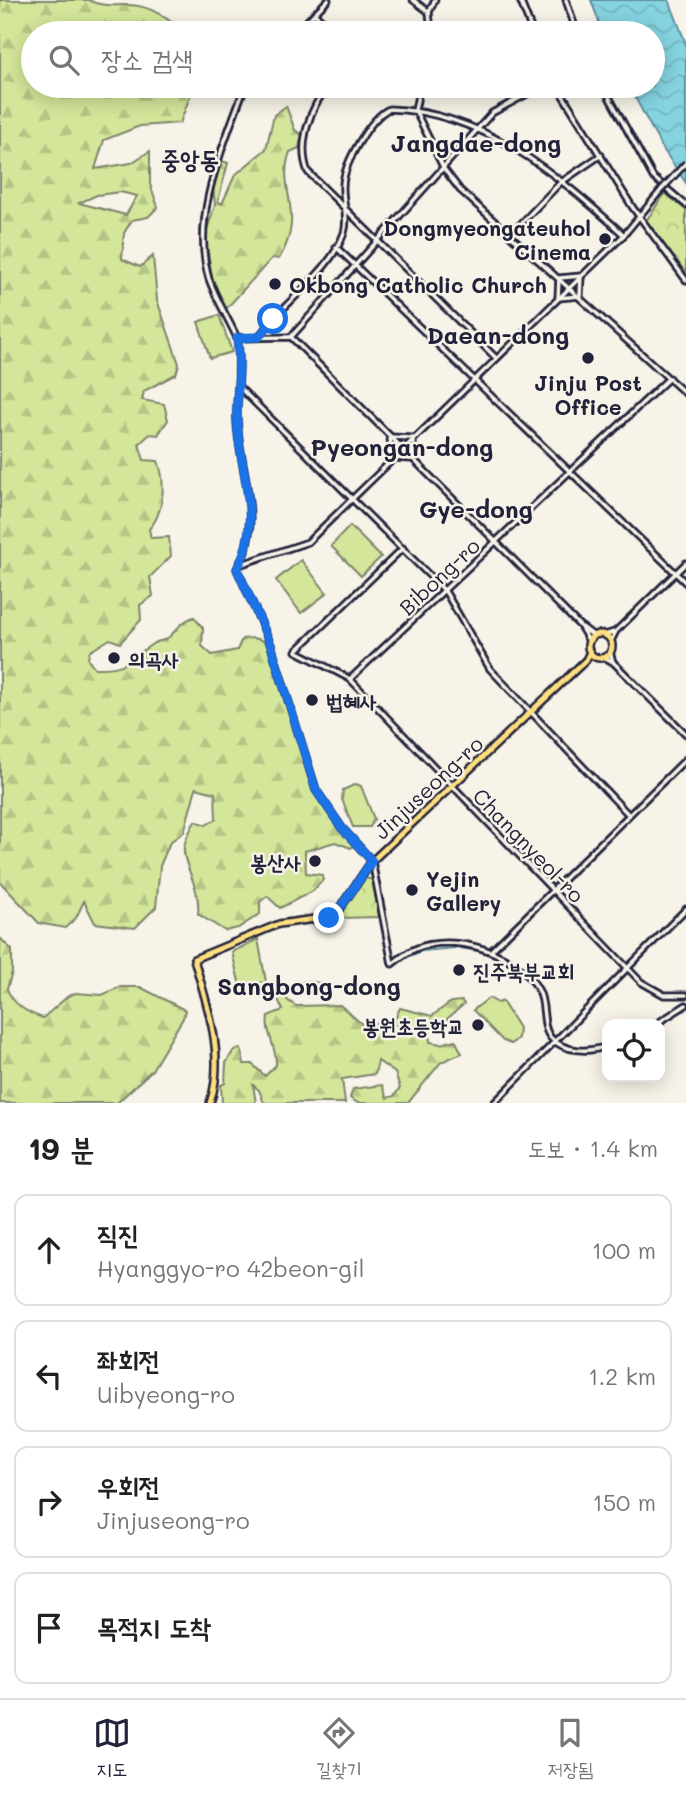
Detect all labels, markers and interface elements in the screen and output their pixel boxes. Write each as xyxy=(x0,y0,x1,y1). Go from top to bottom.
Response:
search box xyxy=(21,21,665,98)
icon: search xyxy=(45,41,83,79)
text: 장소 검색 xyxy=(101,42,193,76)
district label: Jangdae-dong xyxy=(391,127,561,158)
district label: 중앙동 xyxy=(161,143,219,174)
place label: Dongmyeongateuhol Cinema xyxy=(383,214,591,265)
marker: Dongmyeongateuhol Cinema xyxy=(597,231,613,247)
place label: Okbong Catholic Church xyxy=(289,271,547,298)
marker: Okbong Catholic Church xyxy=(267,276,283,292)
route start xyxy=(257,303,288,334)
district label: Daean-dong xyxy=(427,319,569,350)
marker: Jinju Post Office xyxy=(580,350,596,366)
place label: Jinju Post Office xyxy=(534,369,642,420)
district label: Pyeongan-dong xyxy=(311,431,493,462)
district label: Gye-dong xyxy=(419,493,533,524)
street label: Bibong-ro xyxy=(393,532,485,620)
place label: 의곡사 xyxy=(128,645,179,672)
marker: 의곡사 xyxy=(106,650,122,666)
place label: 법혜사 xyxy=(326,687,377,714)
marker: 법혜사 xyxy=(304,692,320,708)
street label: Jinjuseong-ro xyxy=(368,730,488,844)
street label: Changnyeol-ro xyxy=(468,782,590,908)
place label: 봉산사 xyxy=(250,848,301,875)
marker: 봉산사 xyxy=(307,853,323,869)
place label: Yejin Gallery xyxy=(426,865,501,917)
marker: Yejin Gallery xyxy=(404,882,420,898)
route end xyxy=(313,902,344,933)
place label: 진주북부교회 xyxy=(473,957,574,984)
marker: 진주북부교회 xyxy=(451,962,467,978)
district label: Sangbong-dong xyxy=(217,970,401,1001)
place label: 봉원초등학교 xyxy=(363,1012,464,1039)
marker: 봉원초등학교 xyxy=(470,1017,486,1033)
map controls xyxy=(602,1019,665,1082)
button: locate xyxy=(602,1019,665,1082)
text: 19 분 xyxy=(28,1128,94,1168)
text: 도보 · 1.4 km xyxy=(528,1133,658,1163)
text: 직진 xyxy=(97,1217,139,1251)
icon: ahead xyxy=(30,1231,68,1269)
text: 100 m xyxy=(592,1235,656,1265)
text: Hyanggyo-ro 42beon-gil xyxy=(97,1253,365,1283)
text: 좌회전 xyxy=(97,1343,160,1377)
icon: left xyxy=(30,1357,68,1395)
text: 1.2 km xyxy=(588,1361,656,1391)
text: Uibyeong-ro xyxy=(97,1379,235,1409)
text: 우회전 xyxy=(97,1469,160,1503)
icon: right xyxy=(30,1483,68,1521)
text: 150 m xyxy=(592,1487,656,1517)
text: Jinjuseong-ro xyxy=(97,1505,250,1535)
icon: arrive xyxy=(30,1609,68,1647)
text: 목적지 도착 xyxy=(97,1610,211,1644)
tab: 지도 xyxy=(93,1714,131,1783)
tab: 길찾기 xyxy=(316,1714,362,1783)
tab: 저장됨 xyxy=(547,1714,593,1783)

